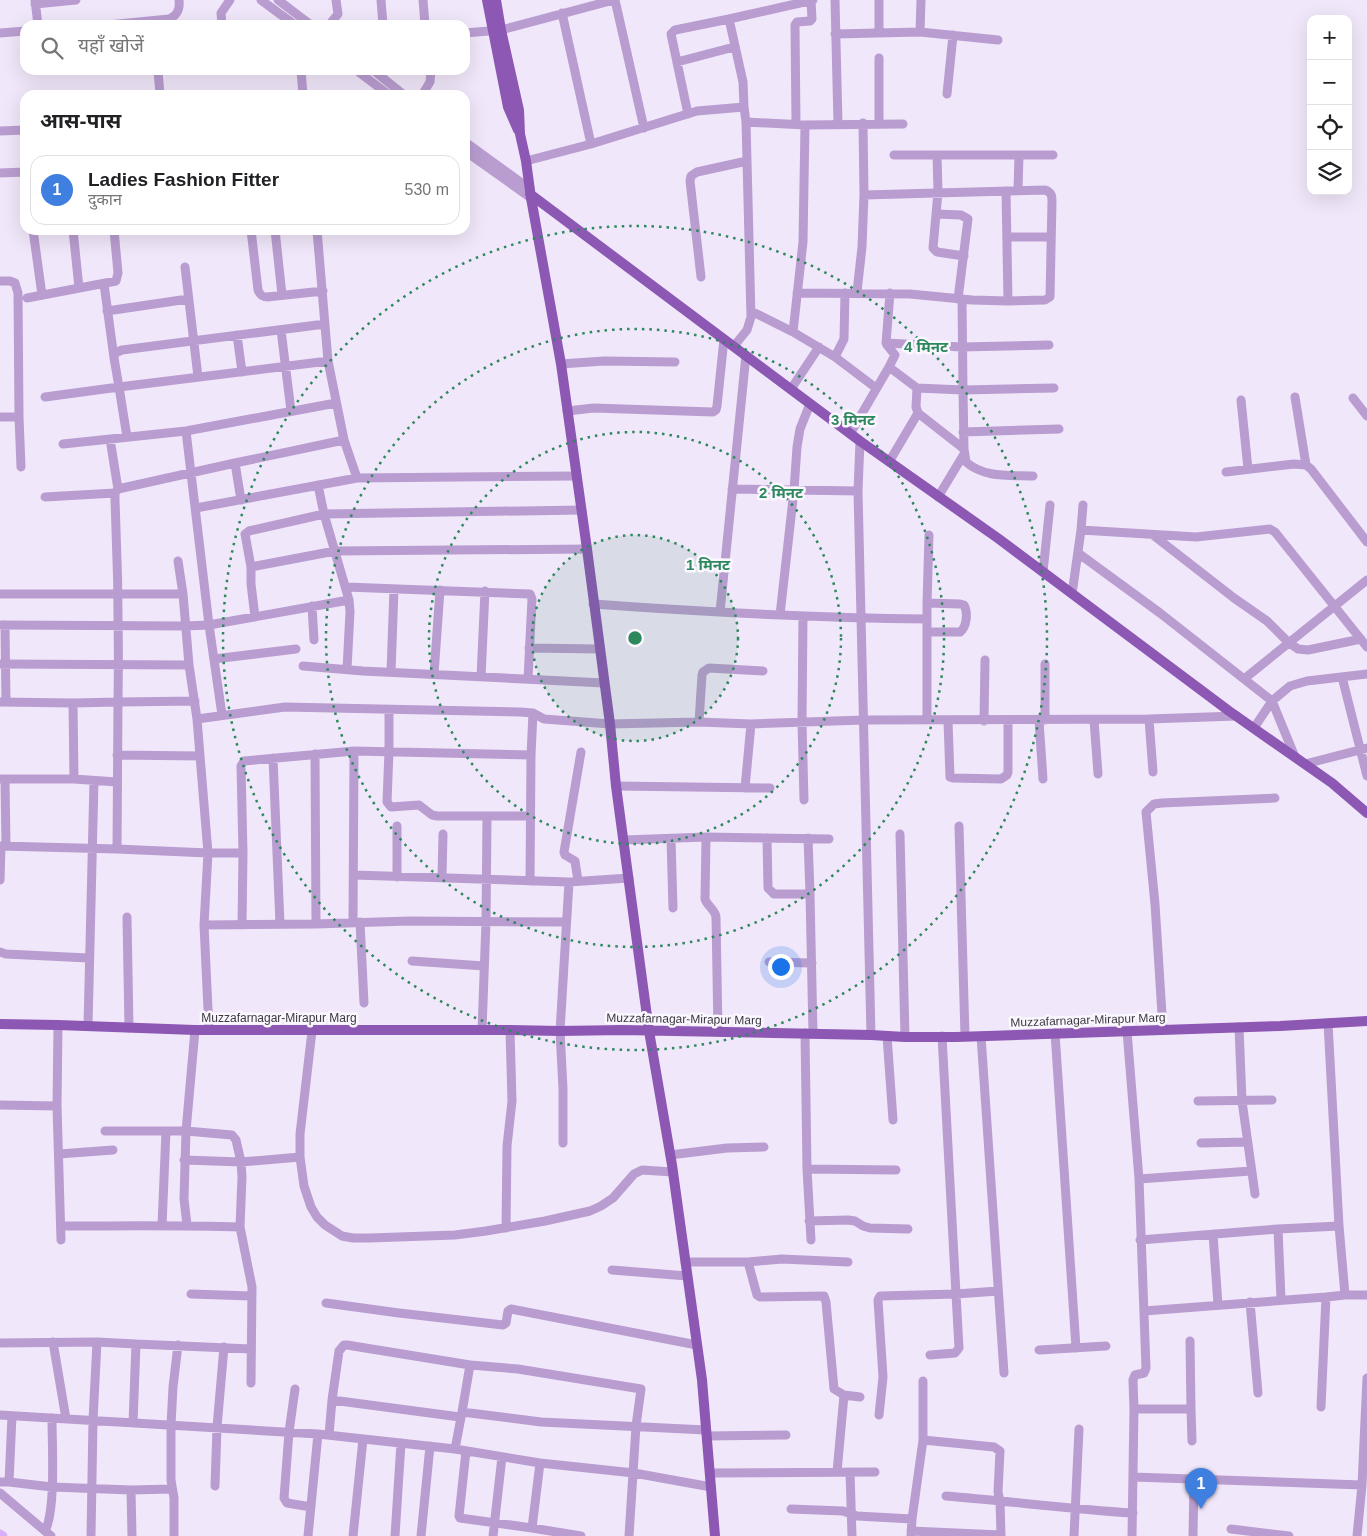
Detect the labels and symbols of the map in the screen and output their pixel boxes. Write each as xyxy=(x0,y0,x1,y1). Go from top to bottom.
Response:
text: 4 मिनट xyxy=(904,338,949,355)
text: 3 मिनट xyxy=(831,411,876,428)
text: 2 मिनट xyxy=(759,484,804,501)
text: 1 मिनट xyxy=(686,556,731,573)
centre of rings xyxy=(626,629,644,647)
your location xyxy=(768,954,794,980)
street label: Muzzafarnagar-Mirapur Marg xyxy=(1010,1010,1166,1030)
street label: Muzzafarnagar-Mirapur Marg xyxy=(201,1011,357,1025)
street label: Muzzafarnagar-Mirapur Marg xyxy=(606,1011,762,1027)
pin: 1 xyxy=(1185,1468,1217,1509)

